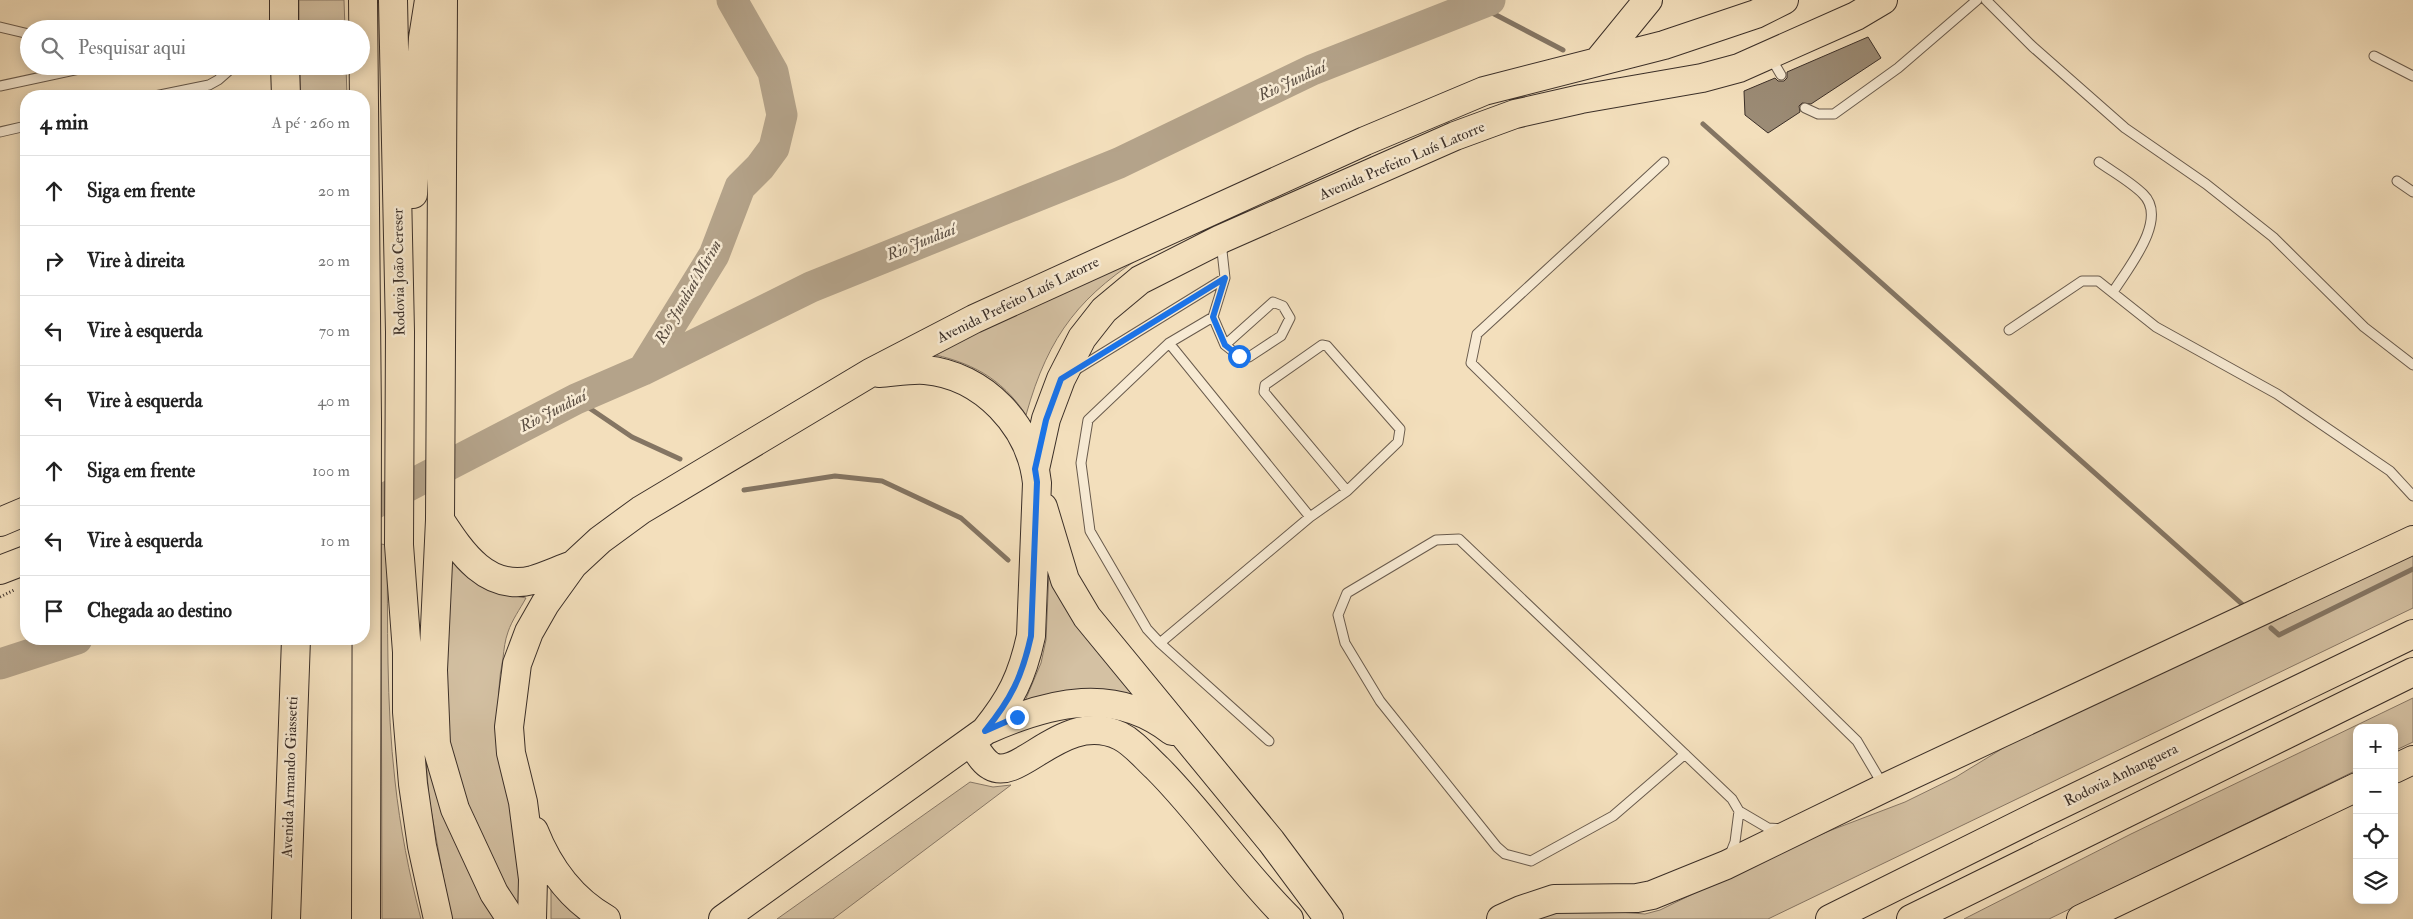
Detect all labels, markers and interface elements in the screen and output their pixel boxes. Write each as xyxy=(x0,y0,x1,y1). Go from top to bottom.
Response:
search box xyxy=(20,20,370,75)
icon: search xyxy=(38,34,66,62)
text: Pesquisar aqui xyxy=(78,36,186,60)
water label: Rio Jundiaí xyxy=(1254,55,1332,106)
text: 4 min xyxy=(40,109,88,136)
text: A pé · 260 m xyxy=(272,113,350,133)
street label: Avenida Prefeito Luís Latorre xyxy=(1315,117,1488,205)
icon: ahead xyxy=(40,177,68,205)
text: Siga em frente xyxy=(87,179,195,203)
text: 20 m xyxy=(318,181,350,201)
street label: Rodovia João Cereser xyxy=(388,208,411,336)
water label: Rio Jundiaí xyxy=(883,218,961,265)
water label: Rio Jundiaí Mirim xyxy=(650,236,726,348)
icon: right xyxy=(40,247,68,275)
text: Vire à direita xyxy=(87,249,184,273)
text: 20 m xyxy=(318,251,350,271)
street label: Avenida Prefeito Luís Latorre xyxy=(933,252,1102,348)
icon: left xyxy=(40,317,68,345)
text: Vire à esquerda xyxy=(87,319,202,343)
text: 70 m xyxy=(319,321,350,341)
route start xyxy=(1228,345,1251,368)
water label: Rio Jundiaí xyxy=(515,384,592,437)
icon: left xyxy=(40,387,68,415)
text: Vire à esquerda xyxy=(87,389,202,413)
text: 40 m xyxy=(317,391,350,411)
icon: ahead xyxy=(40,457,68,485)
text: Siga em frente xyxy=(87,459,195,483)
text: 100 m xyxy=(312,461,350,481)
icon: left xyxy=(40,527,68,555)
text: Vire à esquerda xyxy=(87,529,202,553)
text: 10 m xyxy=(320,531,350,551)
icon: arrive xyxy=(40,597,68,625)
text: Chegada ao destino xyxy=(87,599,232,623)
street label: Avenida Armando Giassetti xyxy=(278,696,302,859)
route end xyxy=(1006,706,1029,729)
map controls xyxy=(2353,724,2398,904)
button: + xyxy=(2353,724,2398,769)
street label: Rodovia Anhanguera xyxy=(2061,739,2182,811)
button: − xyxy=(2353,769,2398,814)
button: locate xyxy=(2353,814,2398,859)
button: layers xyxy=(2353,859,2398,904)

